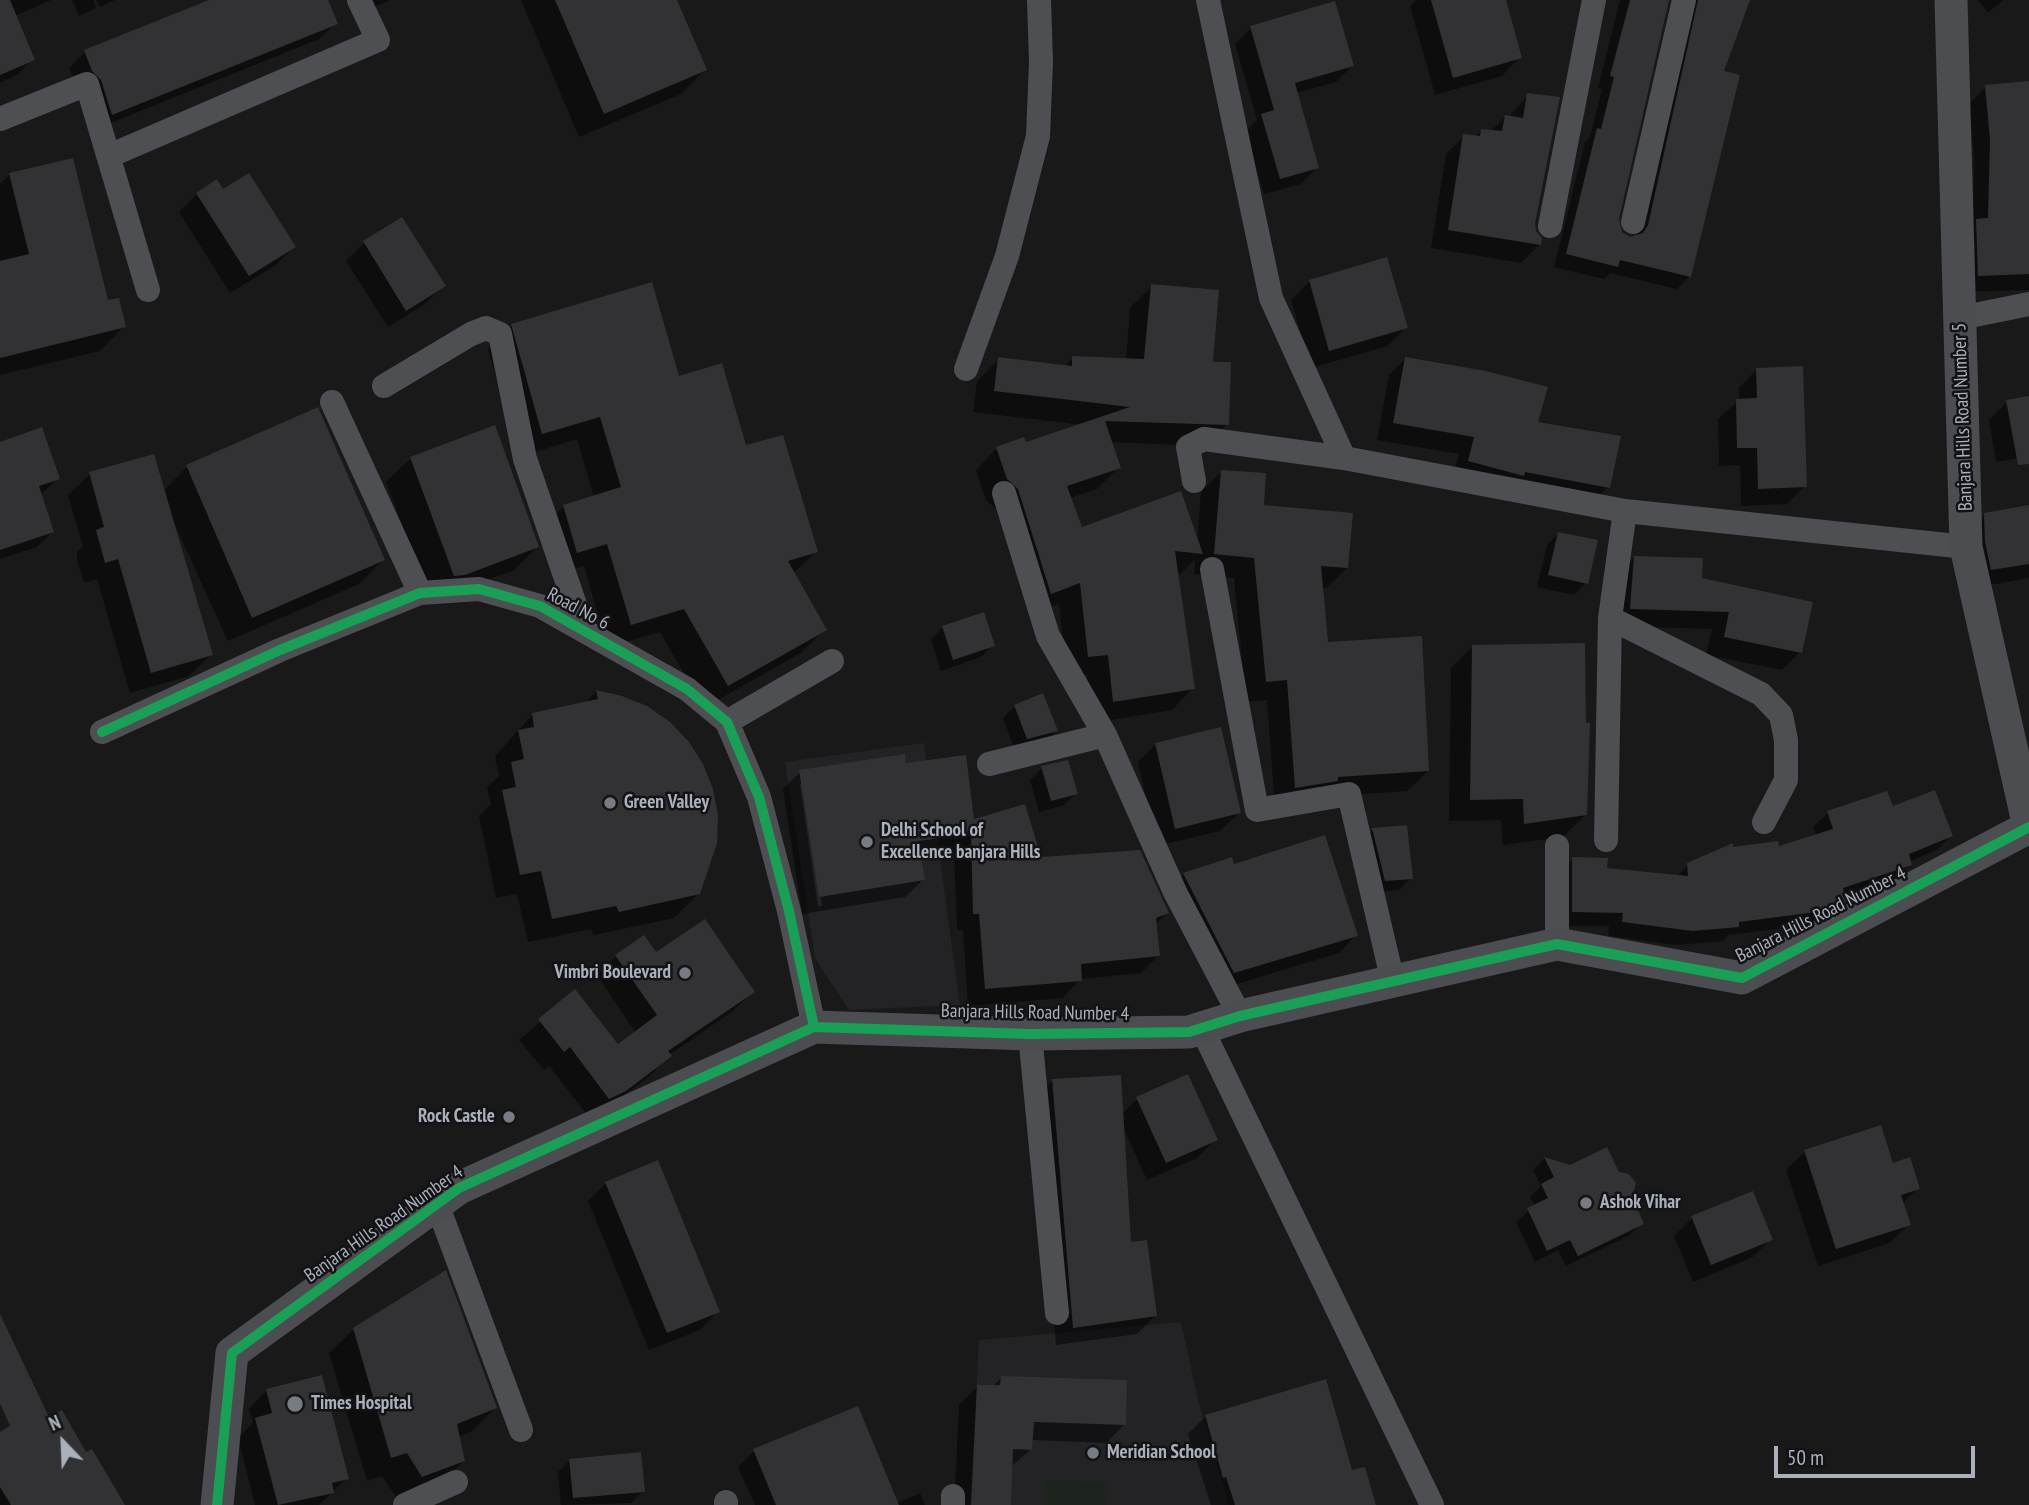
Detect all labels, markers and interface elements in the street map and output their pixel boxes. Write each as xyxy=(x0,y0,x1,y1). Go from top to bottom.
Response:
street label: Banjara Hills Road Number 5 xyxy=(1948,323,1978,511)
street label: Road No 6 xyxy=(543,583,613,635)
place label: Green Valley xyxy=(624,792,709,814)
marker: Green Valley xyxy=(602,795,618,811)
place label: Delhi School of Excellence banjara Hills xyxy=(881,820,1041,864)
marker: Delhi School of Excellence banjara Hills xyxy=(859,834,875,850)
street label: Banjara Hills Road Number 4 xyxy=(1732,862,1910,968)
place label: Vimbri Boulevard xyxy=(554,962,671,984)
marker: Vimbri Boulevard xyxy=(677,965,693,981)
street label: Banjara Hills Road Number 4 xyxy=(941,1000,1129,1026)
place label: Rock Castle xyxy=(418,1106,495,1128)
marker: Rock Castle xyxy=(501,1109,517,1125)
street label: Banjara Hills Road Number 4 xyxy=(300,1161,468,1287)
place label: Ashok Vihar xyxy=(1600,1192,1681,1214)
marker: Ashok Vihar xyxy=(1578,1195,1594,1211)
place label: Times Hospital xyxy=(311,1393,412,1415)
marker: Times Hospital xyxy=(285,1394,305,1414)
north arrow xyxy=(28,1407,98,1477)
text: N xyxy=(45,1410,64,1436)
scale bar xyxy=(1777,1432,1978,1476)
place label: Meridian School xyxy=(1107,1442,1216,1464)
text: 50 m xyxy=(1787,1444,1824,1471)
marker: Meridian School xyxy=(1085,1445,1101,1461)

